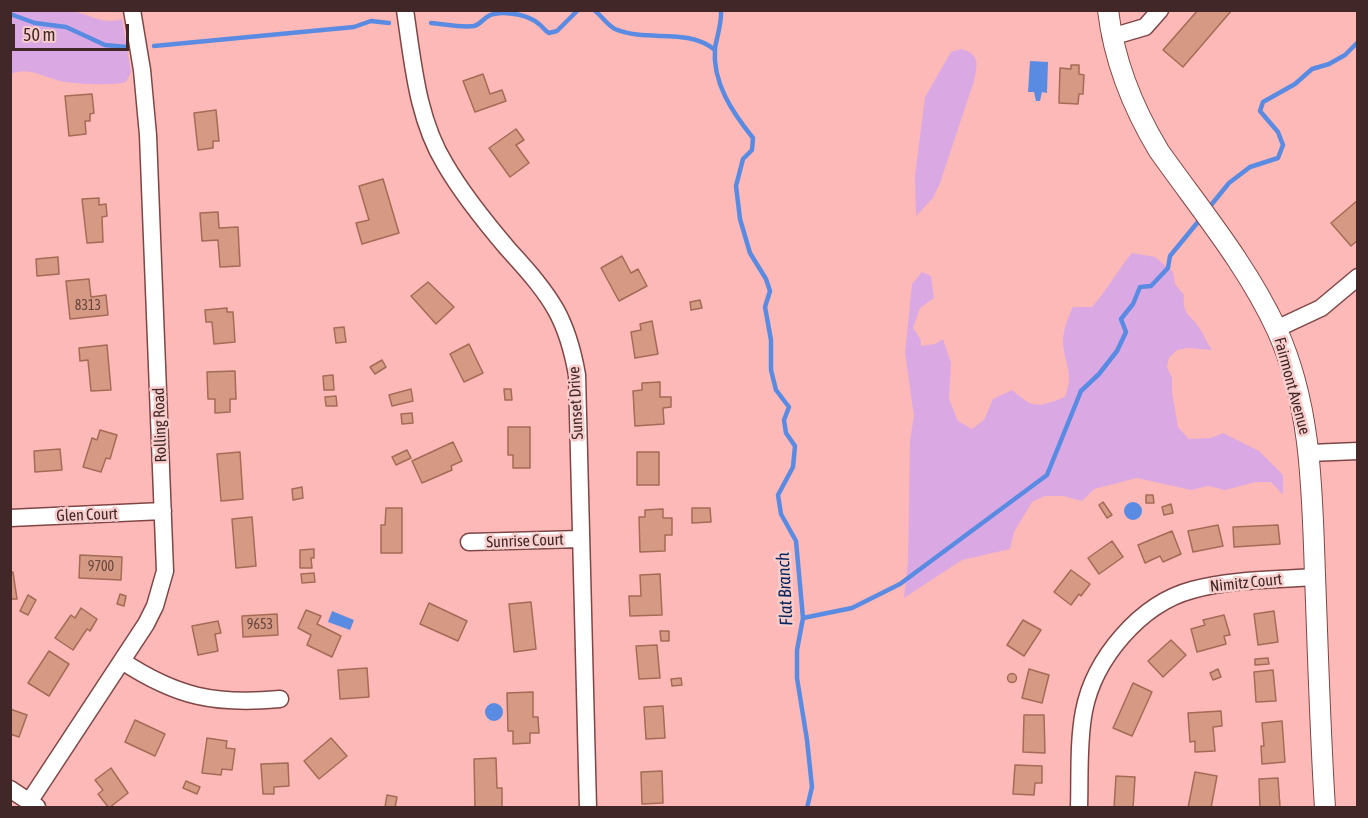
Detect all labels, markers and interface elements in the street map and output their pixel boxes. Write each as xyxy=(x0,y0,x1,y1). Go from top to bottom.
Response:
scale bar xyxy=(15,12,132,50)
text: 50 m xyxy=(23,24,55,45)
house number: 8313 xyxy=(75,298,101,314)
street label: Fairmont Avenue xyxy=(1270,335,1314,437)
street label: Sunset Drive xyxy=(565,366,587,440)
street label: Rolling Road xyxy=(149,387,171,463)
street label: Glen Court xyxy=(56,504,118,526)
street label: Sunrise Court xyxy=(486,530,564,552)
water label: Flat Branch xyxy=(772,552,798,626)
house number: 9700 xyxy=(88,559,114,575)
street label: Nimitz Court xyxy=(1209,570,1283,596)
house number: 9653 xyxy=(247,617,273,633)

